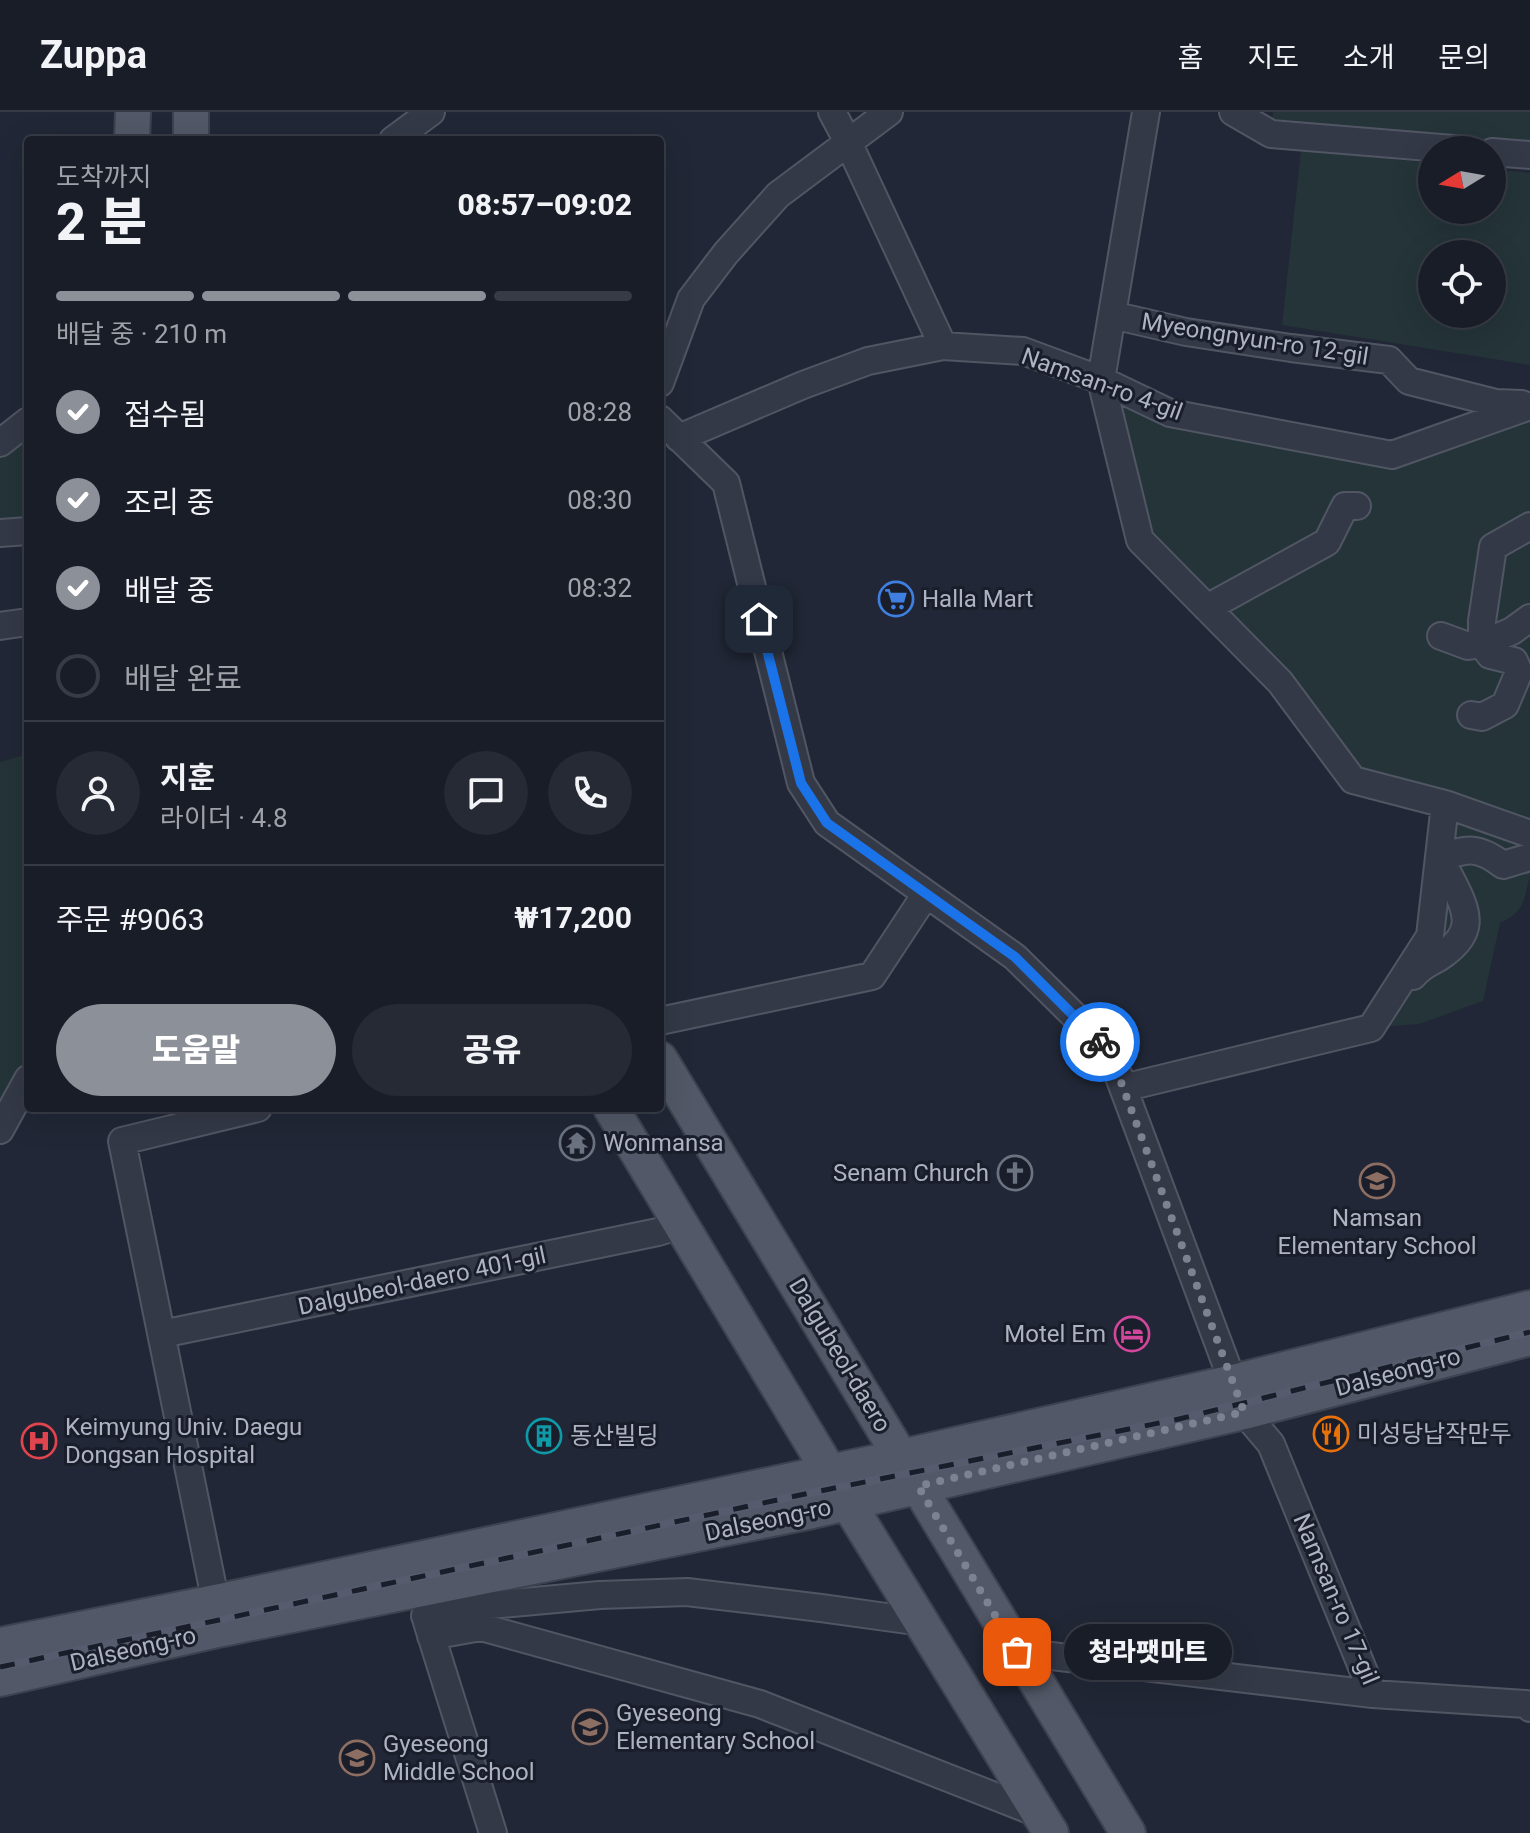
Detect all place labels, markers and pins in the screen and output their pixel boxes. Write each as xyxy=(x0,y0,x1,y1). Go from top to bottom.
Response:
supermarket icon: Halla Mart xyxy=(877,580,915,618)
pin xyxy=(725,585,793,653)
place label: Halla Mart xyxy=(922,585,1034,613)
temple icon: Wonmansa xyxy=(558,1124,596,1162)
place label: Wonmansa xyxy=(603,1129,724,1157)
church icon: Senam Church xyxy=(996,1154,1034,1192)
place label: Senam Church xyxy=(833,1159,989,1187)
school or university icon: Namsan Elementary School xyxy=(1358,1162,1396,1200)
place label: Namsan Elementary School xyxy=(1277,1204,1477,1260)
hotel icon: Motel Em xyxy=(1113,1315,1151,1353)
place label: Motel Em xyxy=(1004,1320,1106,1348)
place label: Keimyung Univ. Daegu Dongsan Hospital xyxy=(65,1413,302,1469)
restaurant icon: 미성당납작만두 xyxy=(1312,1415,1350,1453)
building icon: 동산빌딩 xyxy=(525,1417,563,1455)
place label: 미성당납작만두 xyxy=(1357,1420,1512,1448)
hospital icon: Keimyung Univ. Daegu Dongsan Hospital xyxy=(20,1422,58,1460)
place label: 동산빌딩 xyxy=(570,1422,658,1450)
pin xyxy=(983,1618,1051,1686)
callout: 청라팻마트 xyxy=(1065,1624,1233,1680)
place label: Gyeseong Elementary School xyxy=(616,1699,815,1755)
school or university icon: Gyeseong Elementary School xyxy=(571,1708,609,1746)
place label: Gyeseong Middle School xyxy=(383,1730,535,1786)
school or university icon: Gyeseong Middle School xyxy=(338,1739,376,1777)

